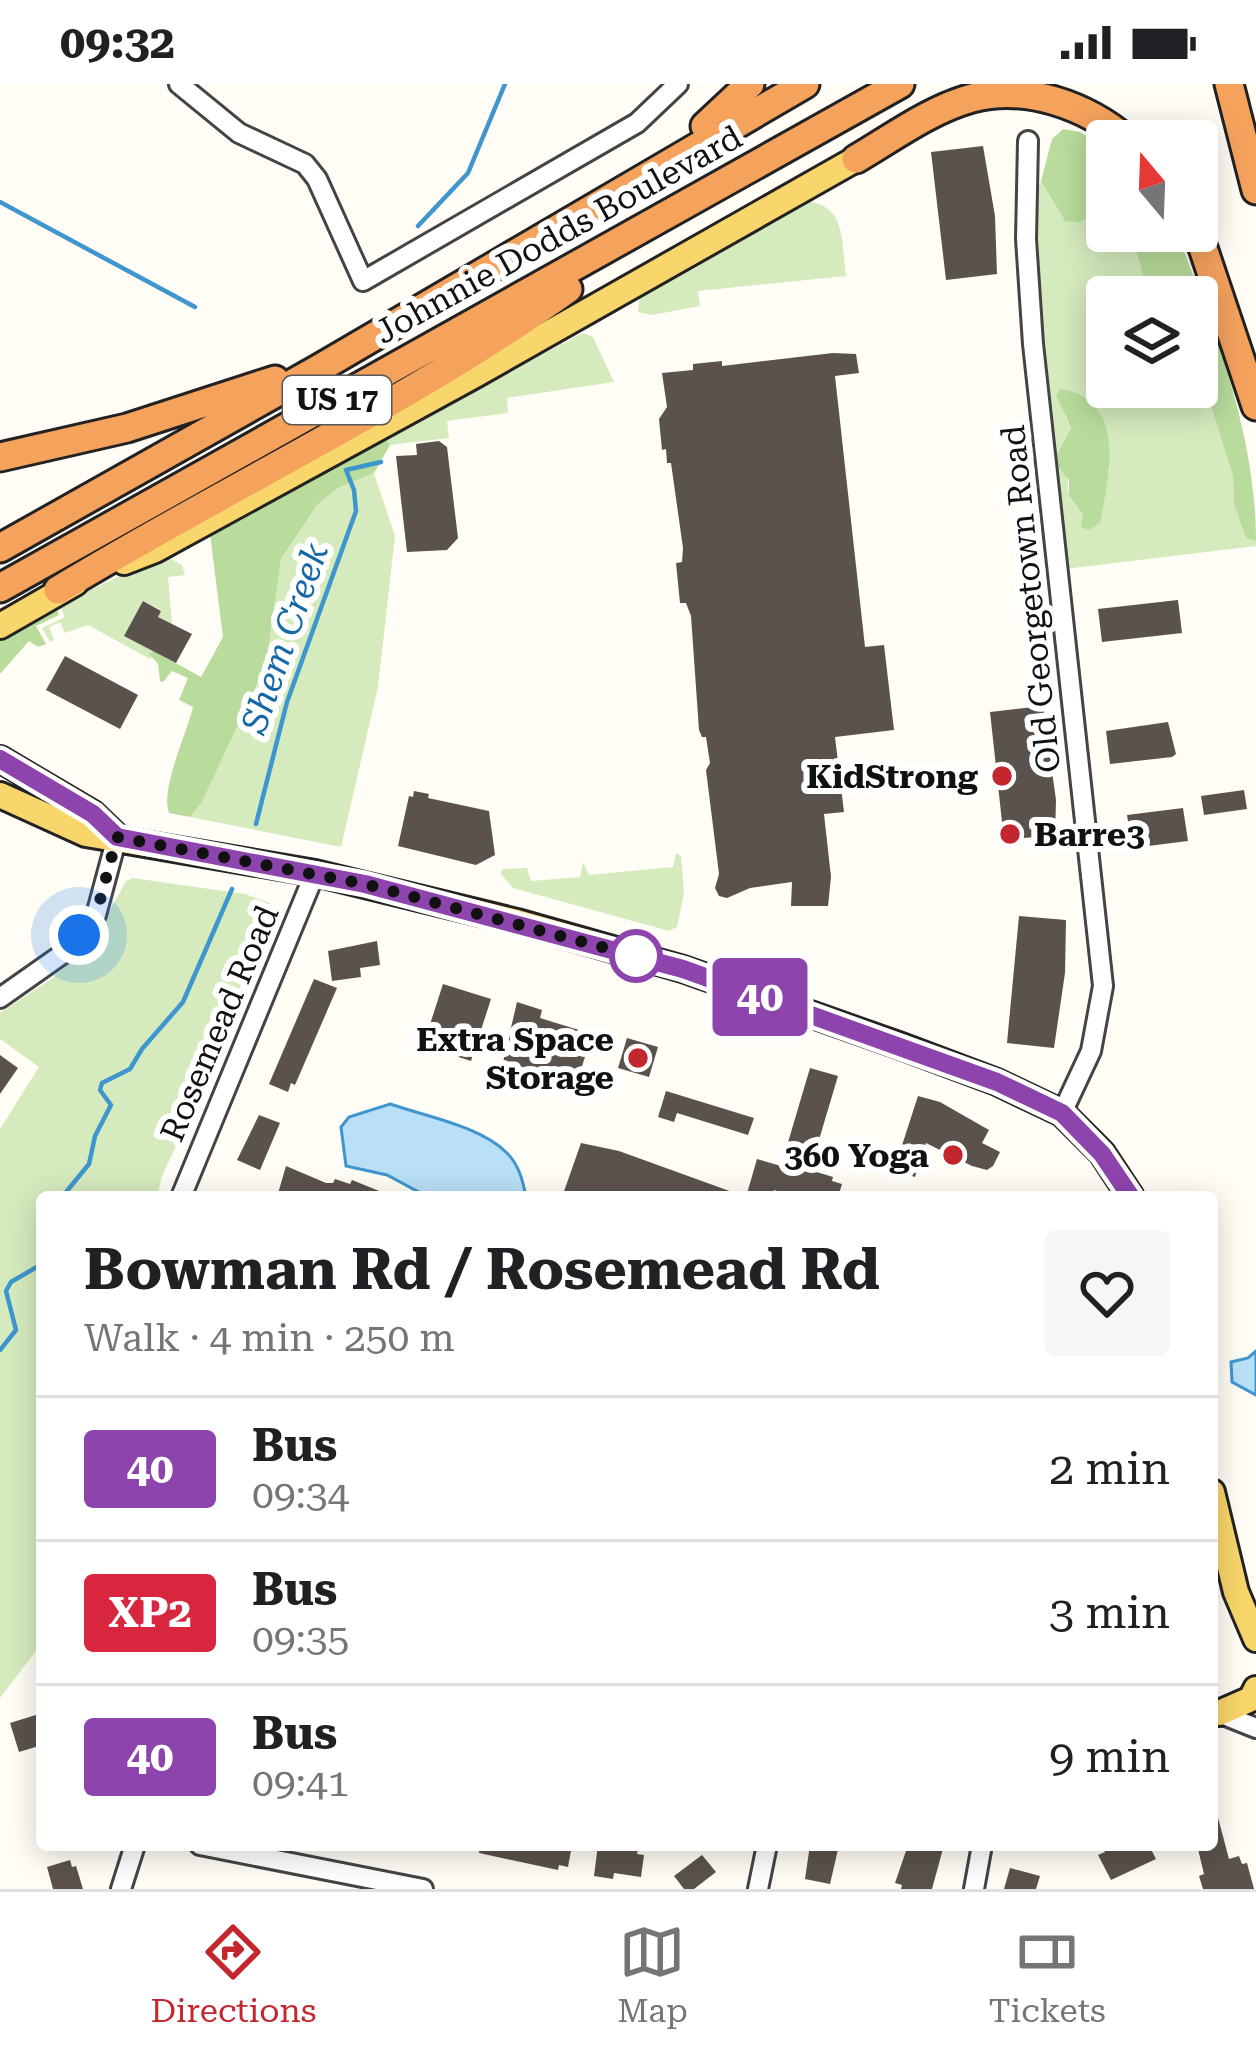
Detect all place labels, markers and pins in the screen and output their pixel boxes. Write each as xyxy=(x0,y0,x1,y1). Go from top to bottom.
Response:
place label: KidStrong xyxy=(806,757,979,796)
marker: KidStrong xyxy=(989,763,1015,789)
place label: Barre3 xyxy=(1034,815,1145,854)
marker: Barre3 xyxy=(997,821,1023,847)
unlabelled marker xyxy=(611,931,661,981)
place label: Extra Space Storage xyxy=(416,1020,614,1097)
marker: Extra Space Storage xyxy=(625,1045,651,1071)
place label: 360 Yoga xyxy=(784,1136,930,1175)
marker: 360 Yoga xyxy=(940,1142,966,1168)

